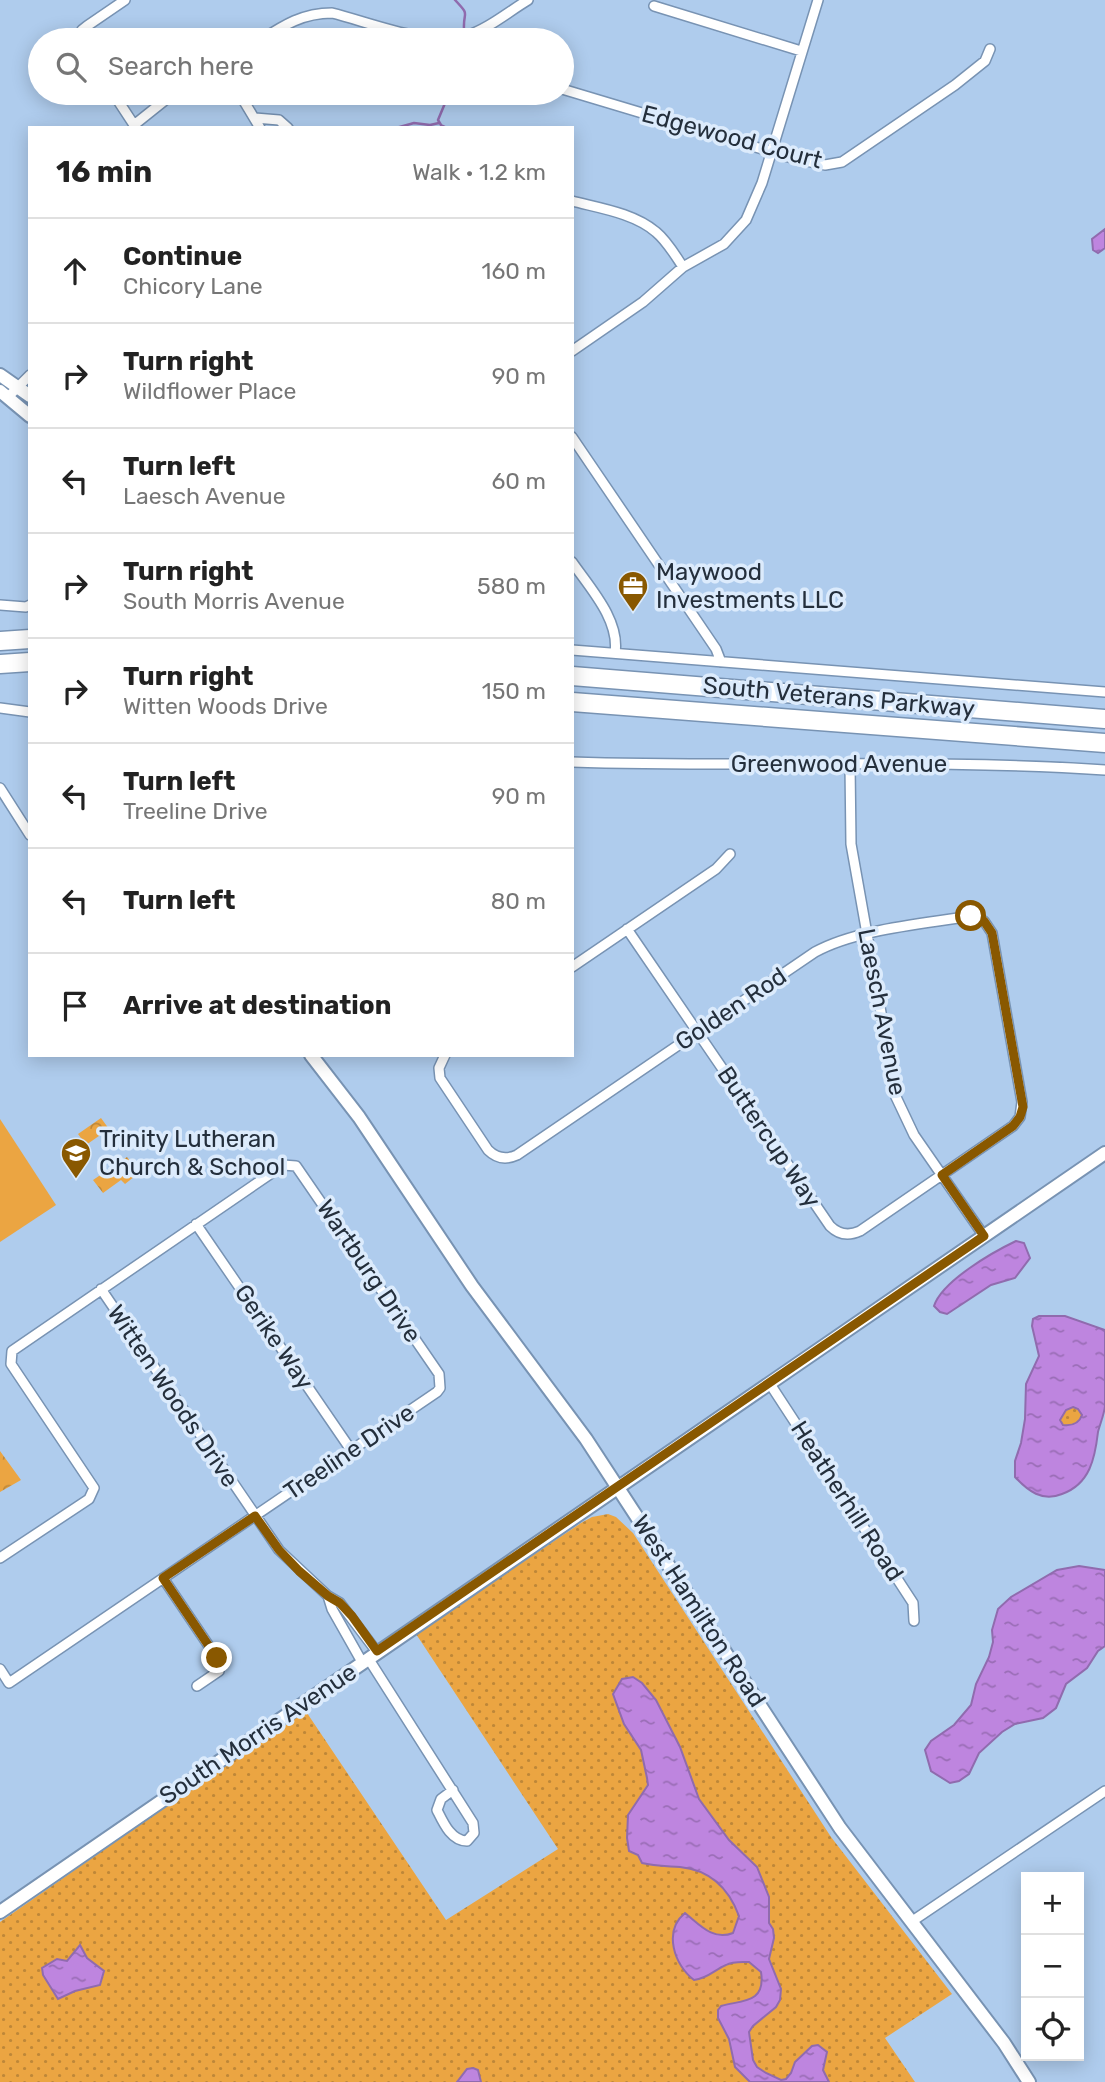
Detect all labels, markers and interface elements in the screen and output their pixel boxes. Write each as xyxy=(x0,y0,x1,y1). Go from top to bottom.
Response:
search box xyxy=(28,28,574,105)
icon: search xyxy=(52,48,90,86)
text: Search here xyxy=(108,51,254,82)
street label: Edgewood Court xyxy=(639,99,825,175)
text: 16 min xyxy=(56,154,152,190)
text: Walk · 1.2 km xyxy=(412,158,546,186)
text: Continue xyxy=(123,241,242,272)
icon: ahead xyxy=(56,252,94,290)
text: 160 m xyxy=(482,257,546,285)
text: Chicory Lane xyxy=(123,272,263,300)
text: Turn right xyxy=(123,346,253,377)
icon: right xyxy=(56,357,94,395)
text: 90 m xyxy=(492,362,546,390)
text: Wildflower Place xyxy=(123,377,296,405)
text: Turn left xyxy=(123,451,235,482)
icon: left xyxy=(56,462,94,500)
text: 60 m xyxy=(491,467,546,495)
text: Laesch Avenue xyxy=(123,482,286,510)
text: Turn right xyxy=(123,556,253,587)
place label: Maywood Investments LLC xyxy=(656,558,844,614)
icon: right xyxy=(56,567,94,605)
office icon: Maywood Investments LLC xyxy=(616,569,650,613)
text: 580 m xyxy=(477,572,546,600)
text: South Morris Avenue xyxy=(123,587,345,615)
text: Turn right xyxy=(123,661,253,692)
street label: South Veterans Parkway xyxy=(702,671,976,723)
icon: right xyxy=(56,672,94,710)
text: 150 m xyxy=(482,677,546,705)
text: Witten Woods Drive xyxy=(123,692,328,720)
street label: Greenwood Avenue xyxy=(731,750,947,778)
text: Turn left xyxy=(123,766,235,797)
icon: left xyxy=(56,777,94,815)
text: 90 m xyxy=(492,782,546,810)
text: Treeline Drive xyxy=(123,797,268,825)
icon: left xyxy=(56,882,94,920)
text: Turn left xyxy=(123,885,235,916)
text: 80 m xyxy=(491,887,546,915)
route start xyxy=(955,900,986,931)
street label: Laesch Avenue xyxy=(852,926,912,1098)
street label: Golden Rod xyxy=(670,962,792,1056)
icon: arrive xyxy=(56,987,94,1025)
text: Arrive at destination xyxy=(123,990,391,1021)
street label: Buttercup Way xyxy=(712,1061,826,1213)
place label: Trinity Lutheran Church & School xyxy=(99,1125,285,1181)
school or university icon: Trinity Lutheran Church & School xyxy=(59,1136,93,1180)
street label: Wartburg Drive xyxy=(311,1194,427,1348)
street label: Gerike Way xyxy=(229,1279,319,1395)
street label: Witten Woods Drive xyxy=(102,1300,244,1492)
street label: Treeline Drive xyxy=(279,1398,419,1506)
street label: Heatherhill Road xyxy=(785,1416,909,1586)
street label: West Hamilton Road xyxy=(626,1510,772,1712)
route end xyxy=(201,1642,232,1673)
street label: South Morris Avenue xyxy=(154,1658,362,1810)
map controls xyxy=(1021,1872,1084,2061)
button: + xyxy=(1021,1872,1084,1935)
button: − xyxy=(1021,1935,1084,1998)
button: locate xyxy=(1021,1998,1084,2061)

